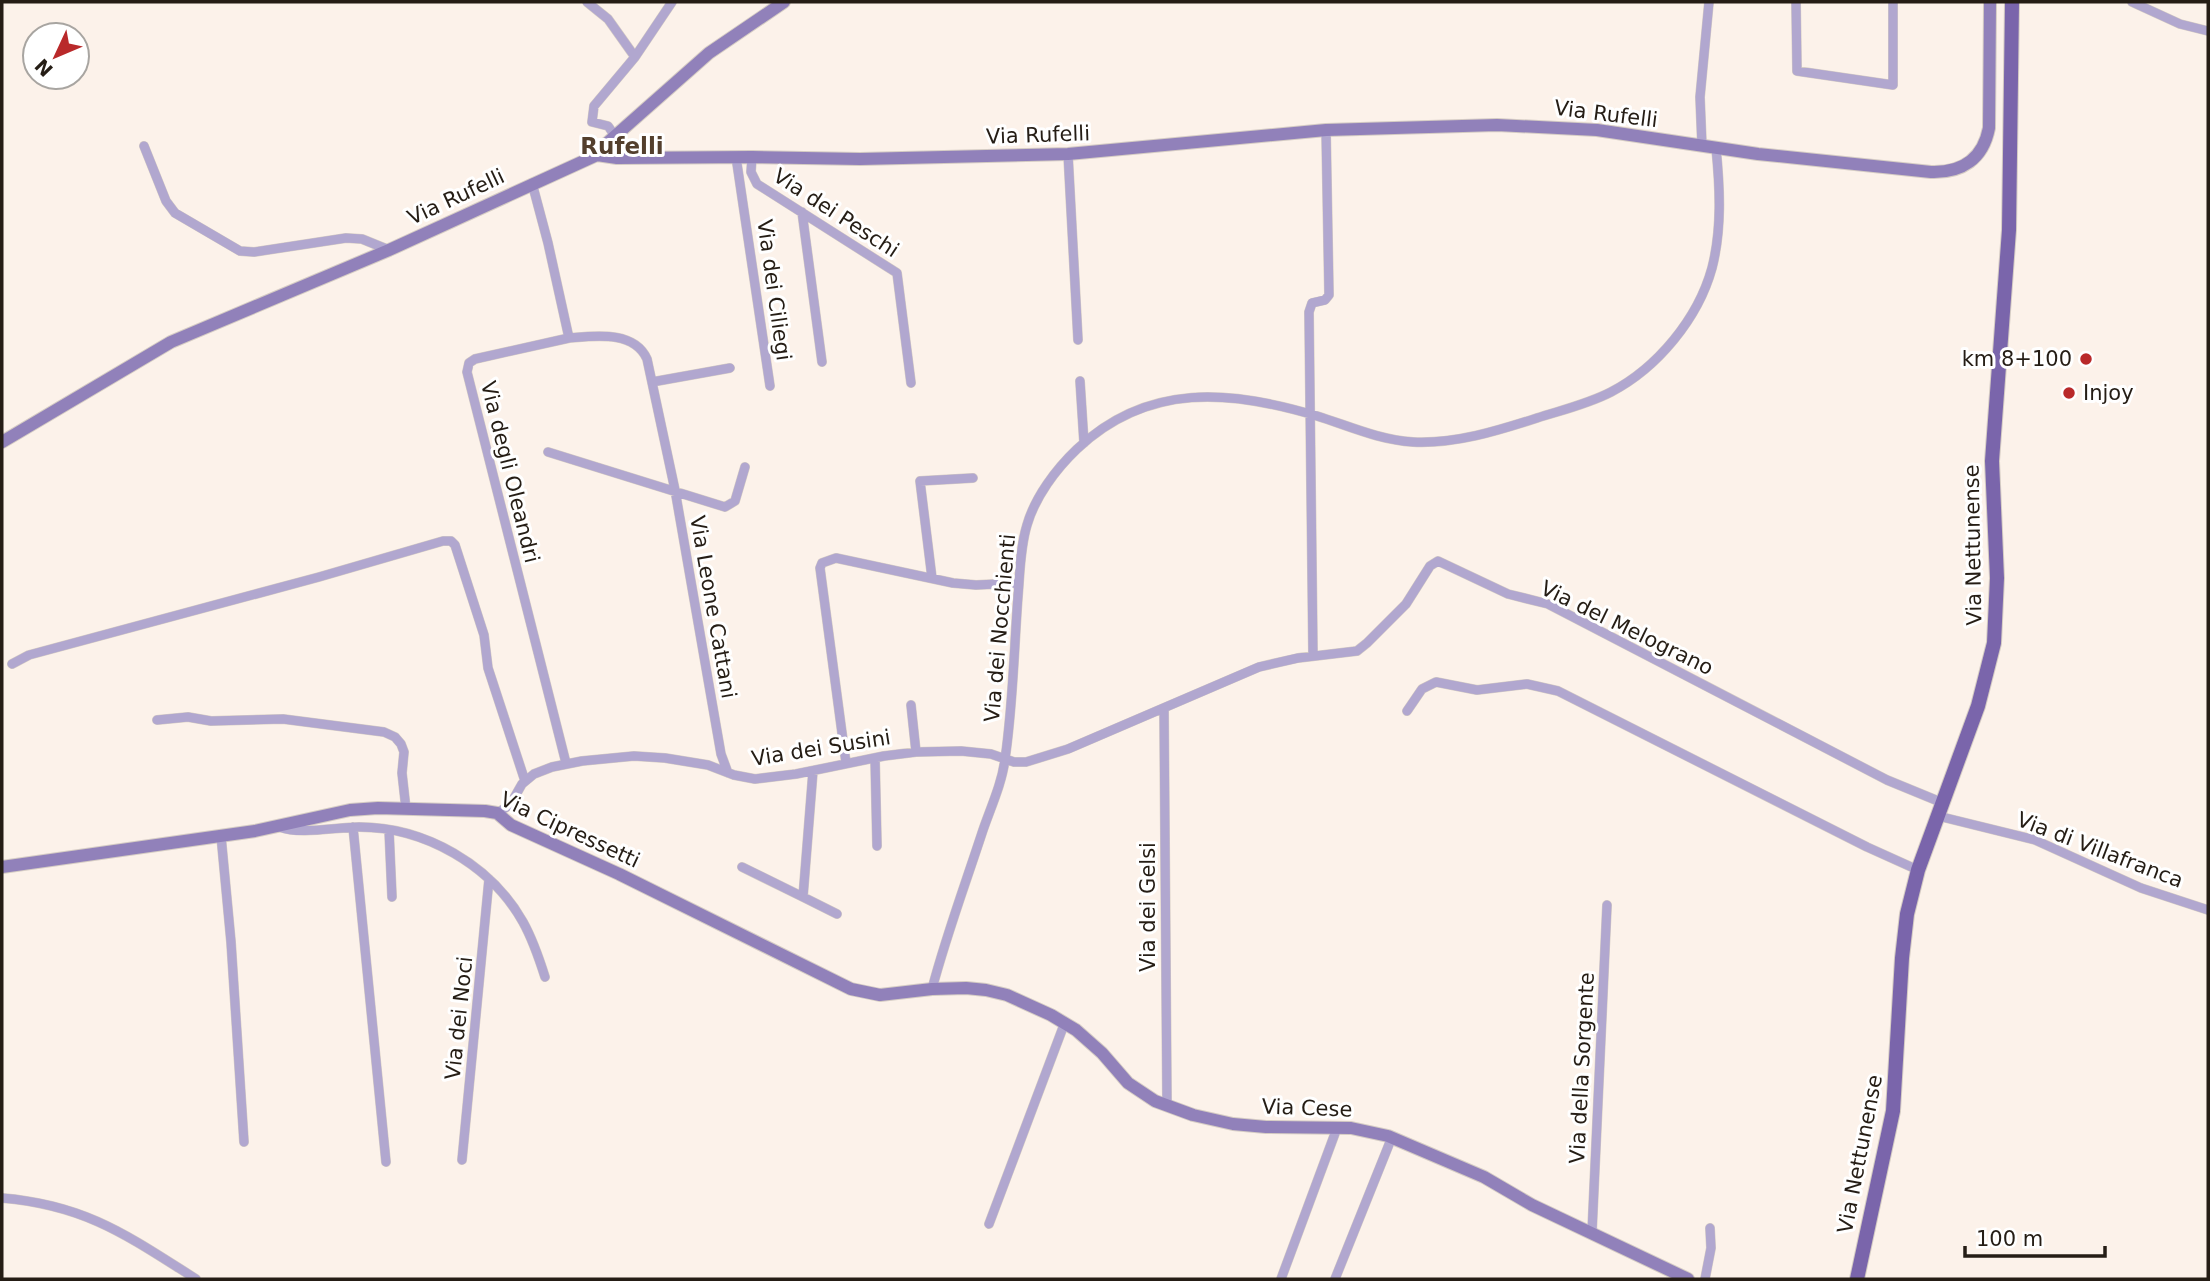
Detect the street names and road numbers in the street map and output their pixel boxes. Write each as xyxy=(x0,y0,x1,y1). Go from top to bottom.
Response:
street label: Via Rufelli xyxy=(1553,96,1659,132)
street label: Via Rufelli xyxy=(986,121,1090,149)
street label: Via Rufelli xyxy=(404,164,508,230)
street label: Via dei Peschi xyxy=(769,164,903,262)
street label: Via dei Ciliegi xyxy=(752,218,796,362)
street label: Via degli Oleandri xyxy=(476,379,544,565)
street label: Via Nettunense xyxy=(1960,464,1986,626)
street label: Via Leone Cattani xyxy=(685,514,741,700)
street label: Via dei Nocchienti xyxy=(980,533,1020,723)
street label: Via del Melograno xyxy=(1537,576,1717,680)
street label: Via dei Susini xyxy=(750,725,892,771)
street label: Via Cipressetti xyxy=(496,787,644,873)
street label: Via di Villafranca xyxy=(2014,807,2186,893)
street label: Via dei Gelsi xyxy=(1136,842,1160,972)
street label: Via dei Noci xyxy=(441,955,477,1081)
street label: Via della Sorgente xyxy=(1565,972,1599,1164)
street label: Via Nettunense xyxy=(1833,1073,1887,1235)
street label: Via Cese xyxy=(1261,1094,1353,1122)

